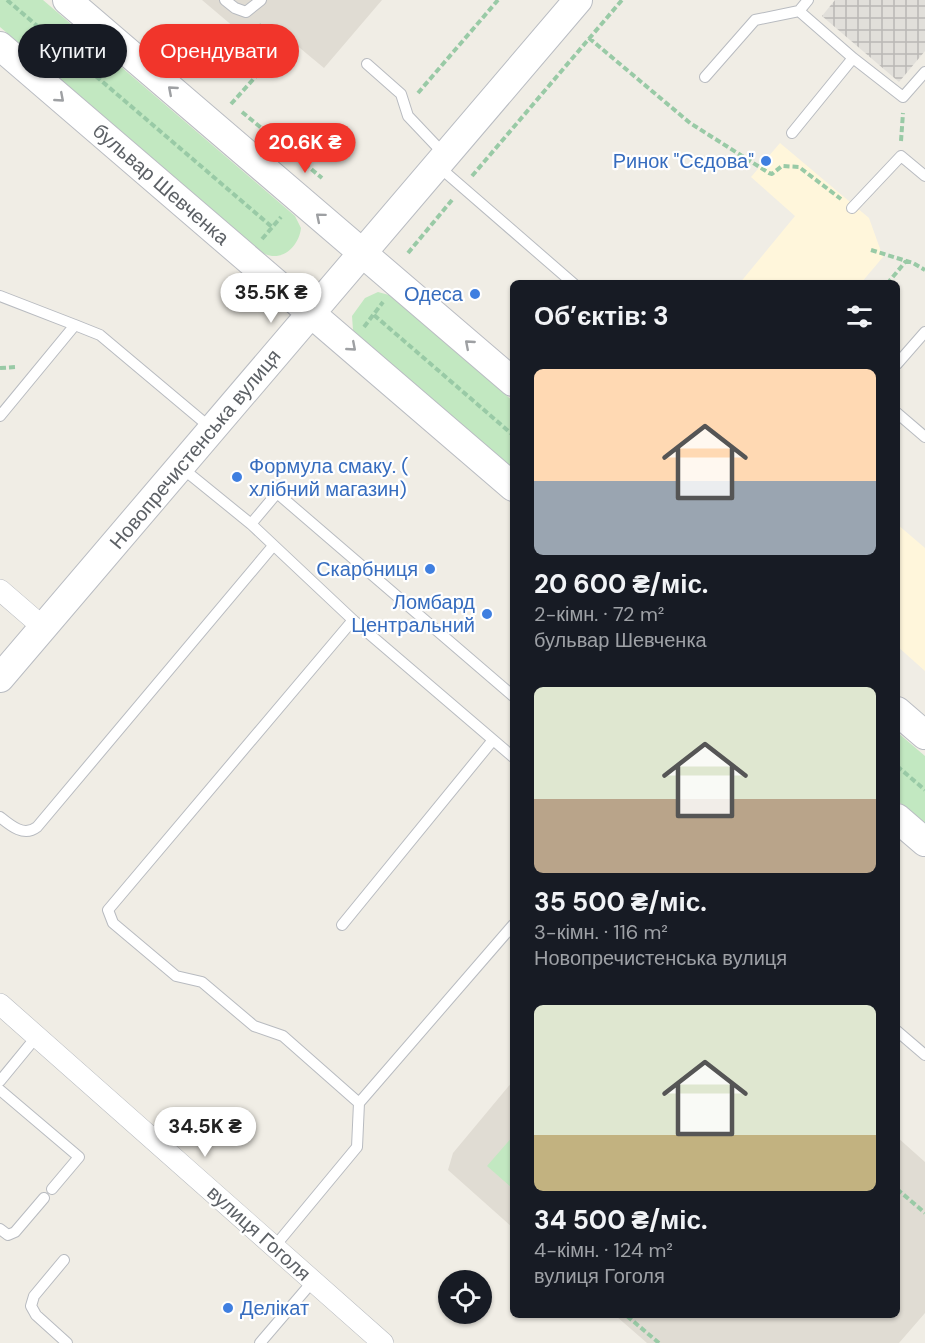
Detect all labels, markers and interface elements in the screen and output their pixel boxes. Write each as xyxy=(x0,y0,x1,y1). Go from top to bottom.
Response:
chip: Купити xyxy=(18,24,127,78)
chip: Орендувати xyxy=(139,24,299,78)
one-way arrow xyxy=(168,87,179,98)
one-way arrow xyxy=(53,91,64,102)
street label: бульвар Шевченка xyxy=(87,118,235,251)
pin: 20.6K ₴ xyxy=(250,123,360,174)
text: 20.6K ₴ xyxy=(269,129,341,155)
place label: Ринок "Сєдова" xyxy=(613,148,754,174)
marker: Ринок "Сєдова" xyxy=(759,154,773,168)
one-way arrow xyxy=(316,213,327,224)
pin: 35.5K ₴ xyxy=(216,273,326,324)
text: 35.5K ₴ xyxy=(234,279,308,305)
place label: Одеса xyxy=(404,281,464,307)
marker: Одеса xyxy=(468,287,482,301)
text: Об’єктів: 3 xyxy=(534,299,669,333)
icon: filters xyxy=(843,300,876,333)
one-way arrow xyxy=(345,340,356,351)
one-way arrow xyxy=(465,340,476,351)
street label: Новопречистенська вулиця xyxy=(104,344,286,554)
icon: home xyxy=(651,408,759,516)
place label: Формула смаку. ( хлібний магазин) xyxy=(249,453,409,502)
marker: Формула смаку. ( хлібний магазин) xyxy=(230,470,244,484)
place label: Скарбниця xyxy=(316,556,418,582)
marker: Скарбниця xyxy=(423,562,437,576)
text: 20 600 ₴/міс. xyxy=(534,567,708,601)
place label: Ломбард Центральний xyxy=(351,589,475,638)
text: 2-кімн. · 72 m² xyxy=(534,601,664,627)
marker: Ломбард Центральний xyxy=(480,607,494,621)
text: бульвар Шевченка xyxy=(534,627,707,653)
icon: home xyxy=(651,726,759,834)
text: 35 500 ₴/міс. xyxy=(534,885,707,919)
text: 3-кімн. · 116 m² xyxy=(534,919,668,945)
text: Новопречистенська вулиця xyxy=(534,945,787,971)
icon: home xyxy=(651,1044,759,1152)
pin: 34.5K ₴ xyxy=(150,1107,260,1158)
text: 34.5K ₴ xyxy=(168,1113,242,1139)
street label: вулиця Гоголя xyxy=(202,1180,316,1286)
text: 34 500 ₴/міс. xyxy=(534,1203,708,1237)
text: 4-кімн. · 124 m² xyxy=(534,1237,673,1263)
text: вулиця Гоголя xyxy=(534,1263,665,1289)
map controls xyxy=(438,1270,492,1324)
button: locate xyxy=(438,1270,492,1324)
place label: Делікат xyxy=(240,1295,309,1321)
marker: Делікат xyxy=(221,1301,235,1315)

